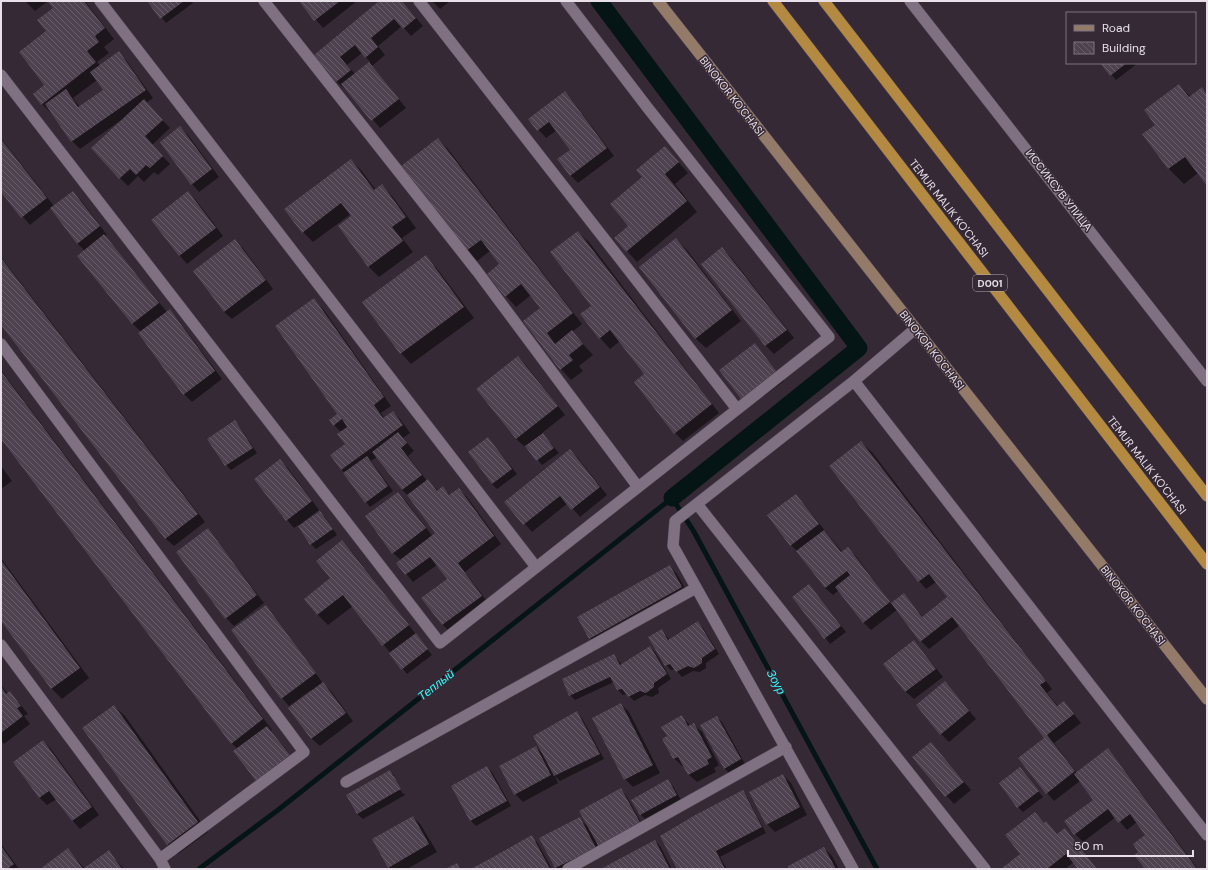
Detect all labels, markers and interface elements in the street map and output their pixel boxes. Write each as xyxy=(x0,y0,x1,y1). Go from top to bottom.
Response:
legend xyxy=(1066,12,1196,64)
text: Road xyxy=(1102,20,1130,36)
text: Building xyxy=(1102,40,1146,56)
street label: BINOKOR KO'CHASI xyxy=(697,53,767,139)
street label: ИССИКСУВ УЛИЦА xyxy=(1023,146,1096,234)
street label: TEMUR MALIK KO'CHASI xyxy=(906,156,992,260)
road number: D001 xyxy=(973,275,1007,291)
street label: BINOKOR KO'CHASI xyxy=(897,307,967,393)
street label: TEMUR MALIK KO'CHASI xyxy=(1104,413,1190,517)
street label: BINOKOR KO'CHASI xyxy=(1098,562,1168,648)
water label: Теплый xyxy=(414,665,458,704)
water label: Зоур xyxy=(763,667,789,698)
scale bar xyxy=(1068,832,1193,858)
text: 50 m xyxy=(1074,838,1103,854)

